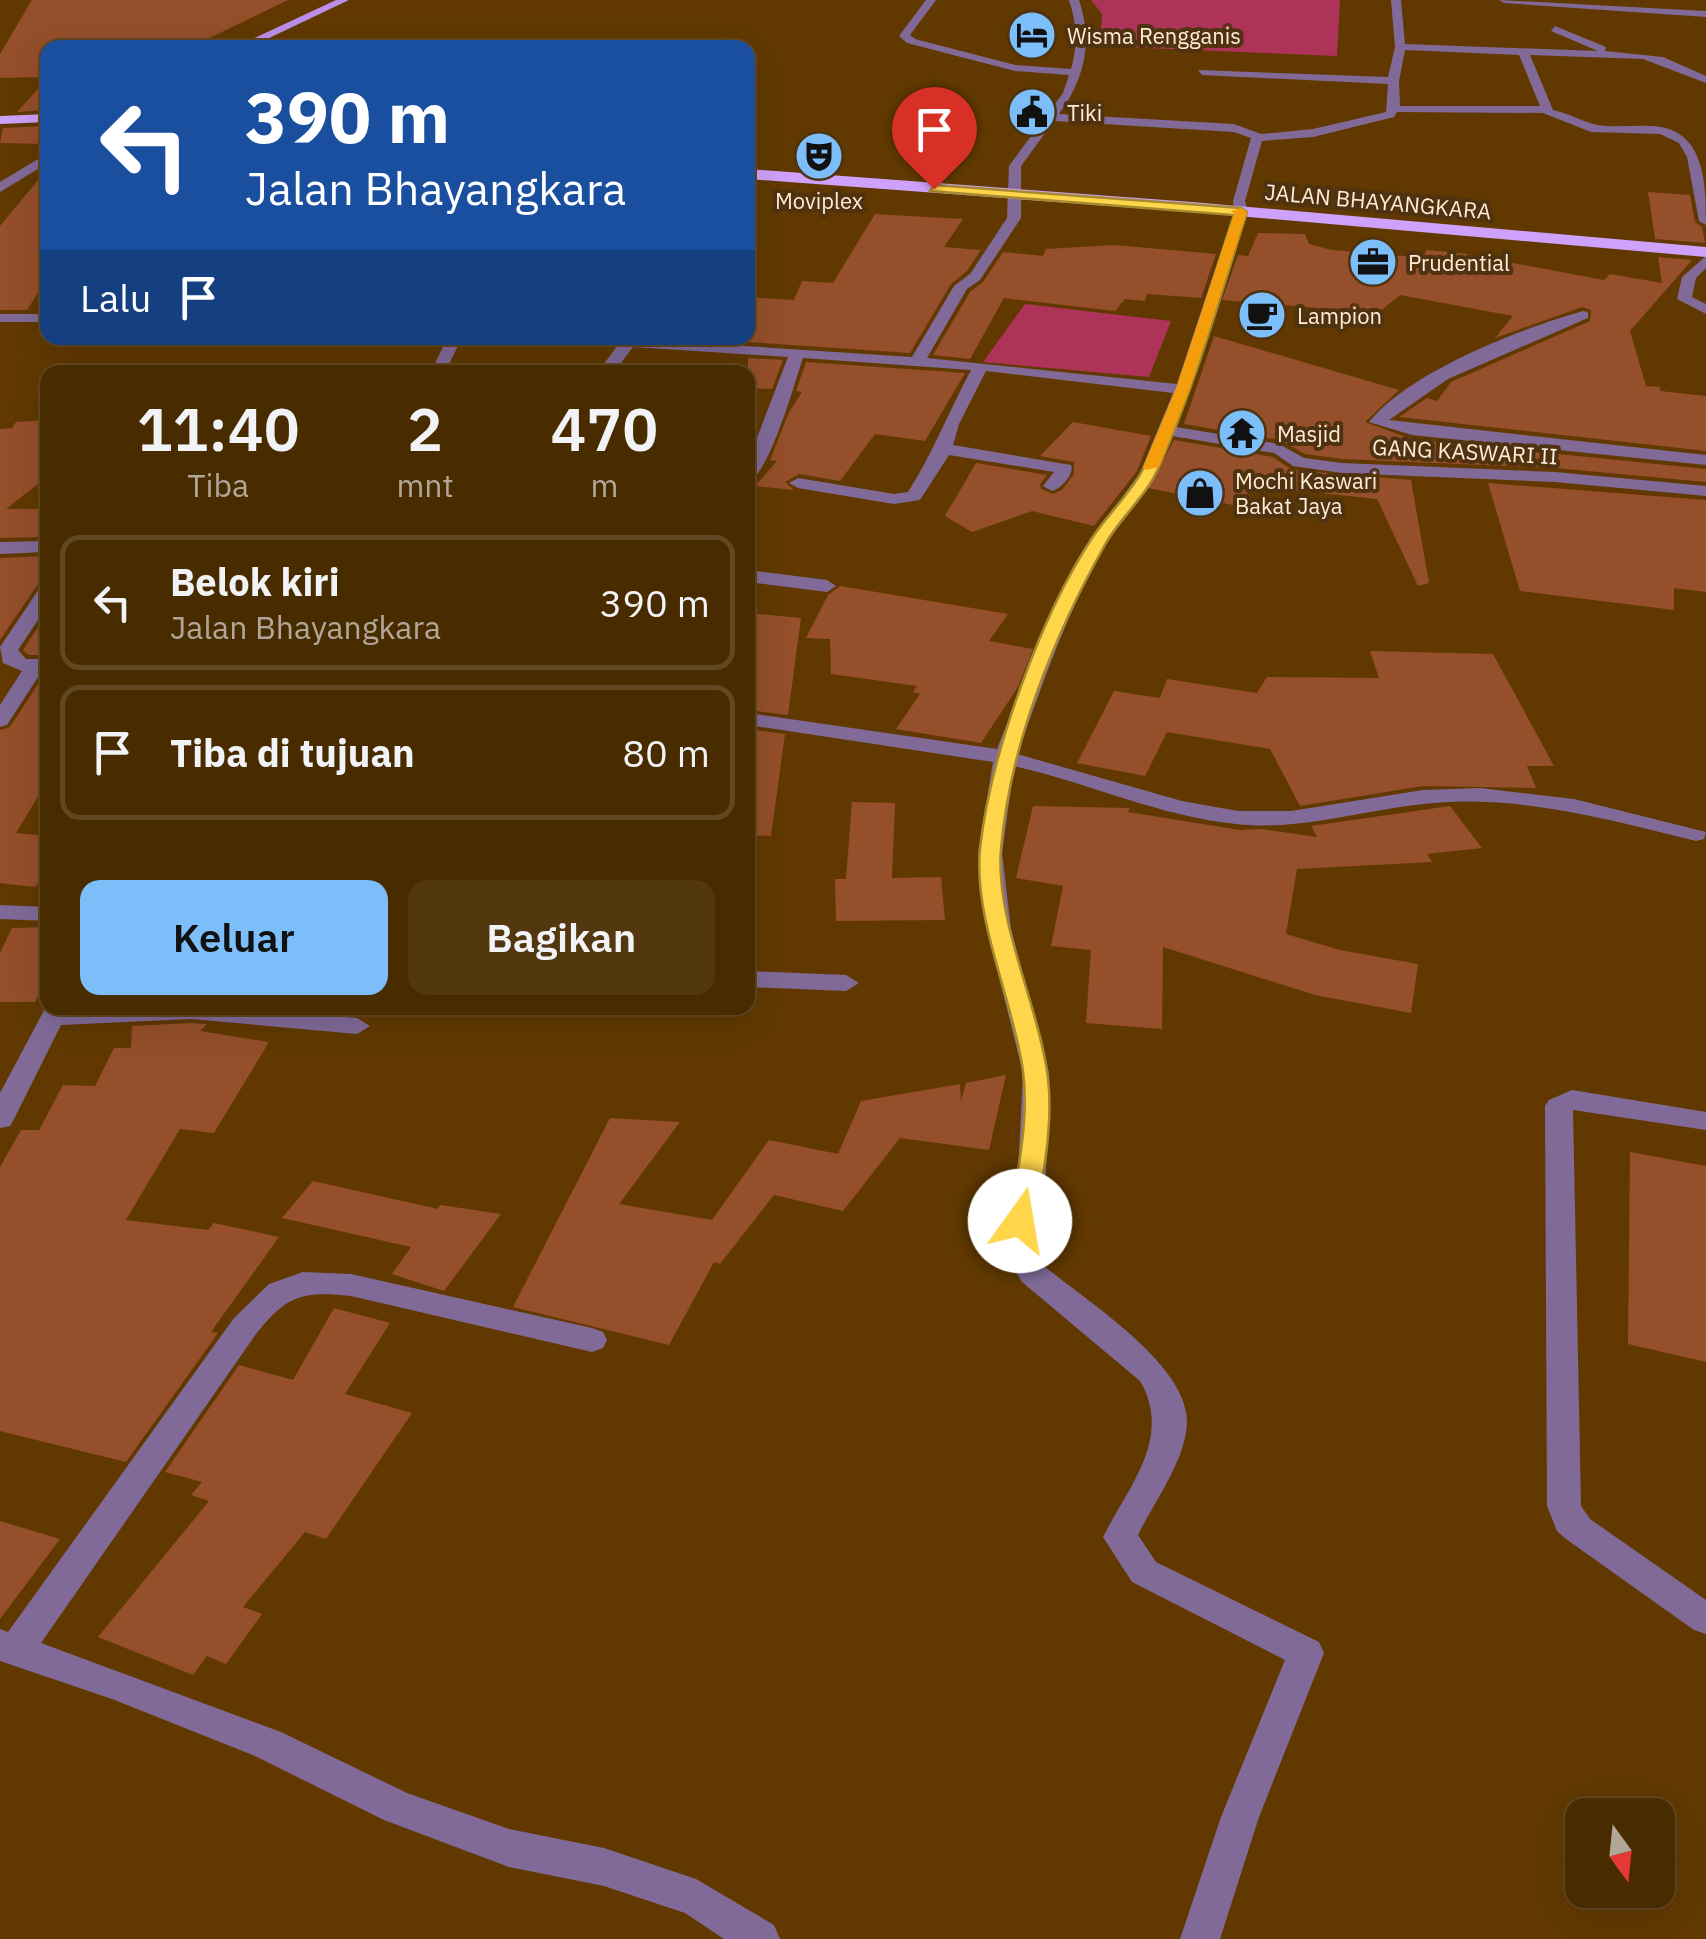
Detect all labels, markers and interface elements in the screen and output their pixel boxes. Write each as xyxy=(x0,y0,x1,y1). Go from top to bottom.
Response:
hotel icon: Wisma Rengganis xyxy=(1006,9,1058,61)
place label: Wisma Rengganis xyxy=(1067,21,1241,50)
text: 390 m xyxy=(245,71,450,162)
icon: left xyxy=(80,80,210,210)
public building icon: Tiki xyxy=(1006,86,1058,138)
pin xyxy=(892,87,977,190)
place label: Tiki xyxy=(1067,98,1102,127)
icon: arrive xyxy=(907,102,962,157)
theatre icon: Moviplex xyxy=(793,130,845,182)
text: Jalan Bhayangkara xyxy=(245,159,626,217)
street label: JALAN BHAYANGKARA xyxy=(1264,177,1492,225)
place label: Moviplex xyxy=(775,186,863,215)
office icon: Prudential xyxy=(1347,236,1399,288)
place label: Prudential xyxy=(1408,248,1510,277)
icon: arrive xyxy=(171,270,226,325)
text: Lalu xyxy=(80,273,151,322)
cafe icon: Lampion xyxy=(1236,289,1288,341)
place label: Lampion xyxy=(1297,301,1382,330)
text: 11:40 xyxy=(137,389,300,468)
text: 2 xyxy=(407,389,443,468)
text: 470 xyxy=(550,389,658,468)
temple icon: Masjid xyxy=(1216,407,1268,459)
place label: Masjid xyxy=(1277,419,1341,448)
street label: GANG KASWARI II xyxy=(1372,432,1558,470)
text: Tiba xyxy=(187,464,249,506)
text: mnt xyxy=(396,464,454,506)
text: m xyxy=(590,464,618,506)
place label: Mochi Kaswari Bakat Jaya xyxy=(1235,466,1377,520)
shop icon: Mochi Kaswari Bakat Jaya xyxy=(1174,467,1226,519)
text: Belok kiri xyxy=(170,557,340,606)
icon: left xyxy=(85,575,140,630)
text: 390 m xyxy=(599,578,710,627)
text: Jalan Bhayangkara xyxy=(170,606,441,648)
icon: arrive xyxy=(85,725,140,780)
text: Tiba di tujuan xyxy=(170,728,415,777)
text: 80 m xyxy=(622,728,710,777)
button: Keluar xyxy=(80,880,388,995)
button: Bagikan xyxy=(408,880,715,995)
position arrow xyxy=(968,1169,1072,1273)
north arrow xyxy=(1565,1798,1675,1908)
map controls xyxy=(1565,1798,1675,1908)

